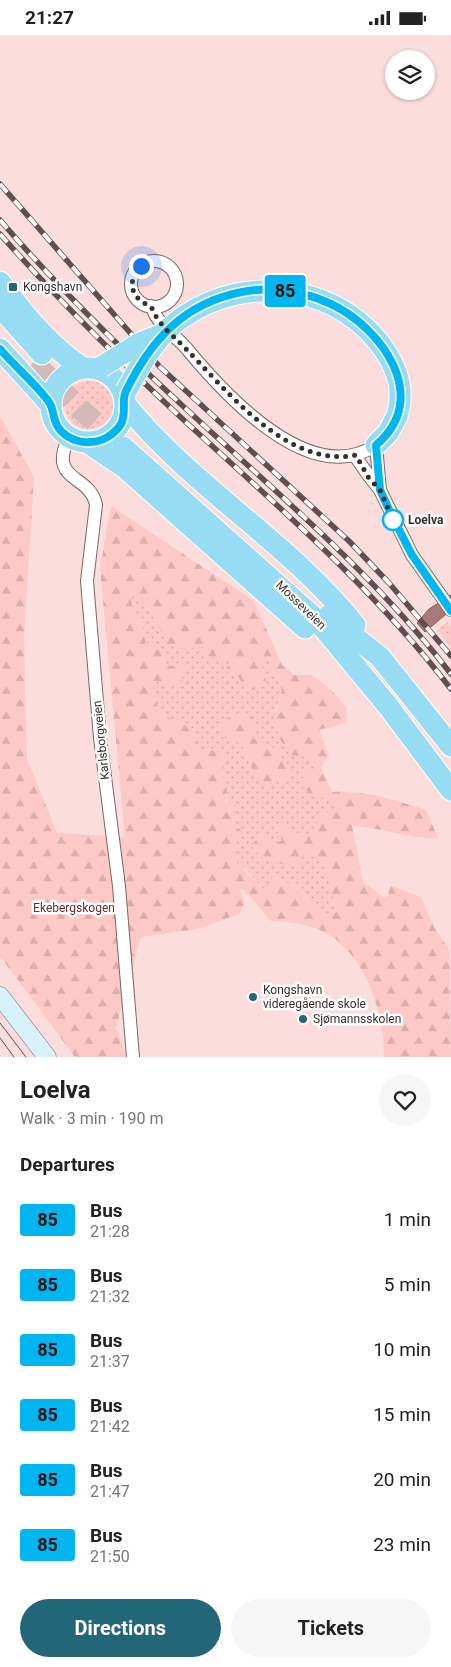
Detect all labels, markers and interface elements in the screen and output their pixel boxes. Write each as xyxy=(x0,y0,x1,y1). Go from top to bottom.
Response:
text: 21:27 xyxy=(25,6,74,29)
map controls xyxy=(385,50,435,100)
button: layers xyxy=(385,50,435,100)
your location xyxy=(129,254,154,279)
line badge: 85 xyxy=(262,275,308,307)
place label: Kongshavn xyxy=(23,280,82,294)
text: 85 xyxy=(275,280,295,301)
marker: Kongshavn xyxy=(7,281,19,293)
marker: Loelva xyxy=(382,509,404,531)
place label: Loelva xyxy=(408,513,444,527)
street label: Mosseveien xyxy=(273,578,329,632)
street label: Karlsborgveien xyxy=(90,700,112,780)
park label: Ekebergskogen xyxy=(33,901,115,915)
place label: Kongshavn videregående skole xyxy=(263,983,366,1011)
marker: Kongshavn videregående skole xyxy=(247,991,259,1003)
place label: Sjømannsskolen xyxy=(313,1012,401,1026)
marker: Sjømannsskolen xyxy=(297,1013,309,1025)
button: heart xyxy=(379,1074,431,1126)
text: Loelva xyxy=(20,1076,91,1104)
text: Walk · 3 min · 190 m xyxy=(20,1109,164,1128)
text: Departures xyxy=(20,1153,115,1176)
text: Bus xyxy=(90,1199,123,1222)
text: 1 min xyxy=(384,1208,431,1231)
text: 85 xyxy=(37,1209,58,1230)
text: 21:28 xyxy=(90,1222,130,1241)
text: Bus xyxy=(90,1264,123,1287)
text: 5 min xyxy=(384,1273,431,1296)
text: 85 xyxy=(37,1274,58,1295)
text: 21:32 xyxy=(90,1287,130,1306)
text: Bus xyxy=(90,1329,123,1352)
text: 10 min xyxy=(373,1338,431,1361)
text: 85 xyxy=(37,1339,58,1360)
text: 21:37 xyxy=(90,1352,130,1371)
text: Bus xyxy=(90,1394,123,1417)
text: 15 min xyxy=(373,1403,431,1426)
text: 85 xyxy=(37,1404,58,1425)
text: 21:42 xyxy=(90,1417,130,1436)
text: Bus xyxy=(90,1459,123,1482)
text: 20 min xyxy=(373,1468,431,1491)
text: 85 xyxy=(37,1469,58,1490)
text: 21:47 xyxy=(90,1482,130,1501)
text: Bus xyxy=(90,1524,123,1547)
text: 23 min xyxy=(373,1533,431,1556)
text: 85 xyxy=(37,1534,58,1555)
text: 21:50 xyxy=(90,1547,130,1566)
button: Directions xyxy=(20,1599,221,1657)
button: Tickets xyxy=(231,1599,431,1657)

